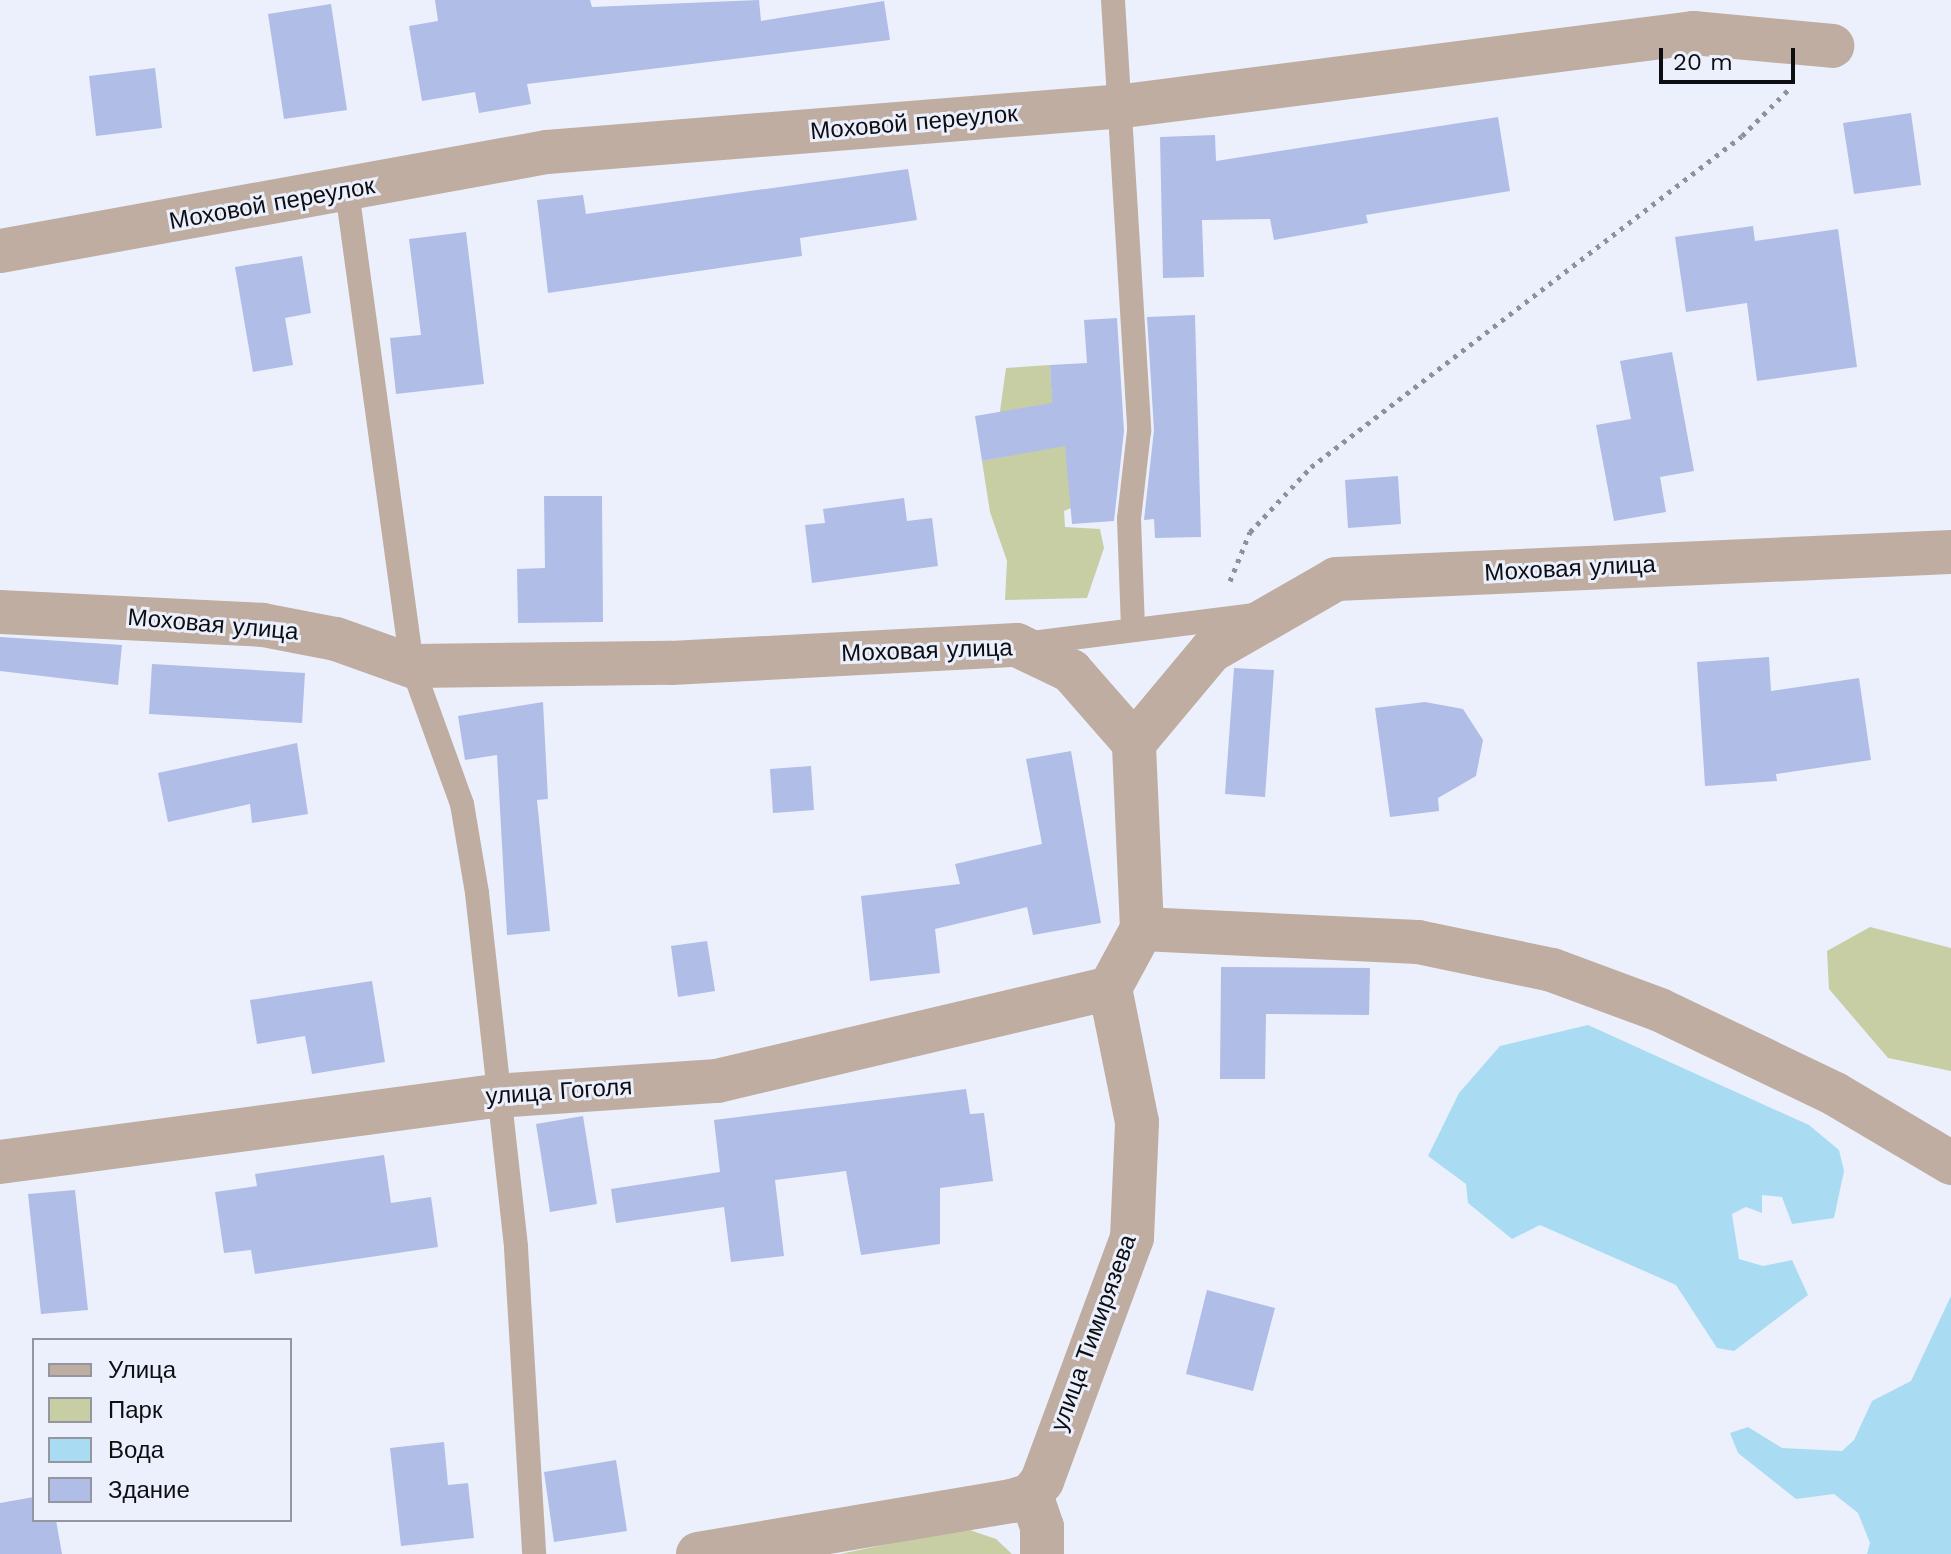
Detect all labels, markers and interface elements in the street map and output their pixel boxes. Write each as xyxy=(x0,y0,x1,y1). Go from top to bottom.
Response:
scale bar xyxy=(1663,32,1799,82)
text: 20 m xyxy=(1673,48,1733,76)
street label: Моховой переулок xyxy=(809,100,1019,146)
street label: Моховой переулок xyxy=(167,172,377,236)
street label: Моховая улица xyxy=(1484,550,1656,588)
street label: Моховая улица xyxy=(126,603,300,647)
street label: Моховая улица xyxy=(841,634,1013,668)
street label: улица Гоголя xyxy=(485,1073,633,1111)
street label: улица Тимирязева xyxy=(1045,1231,1143,1435)
legend xyxy=(32,1338,292,1522)
text: Улица xyxy=(108,1356,176,1384)
text: Парк xyxy=(108,1396,162,1424)
text: Вода xyxy=(108,1436,164,1464)
text: Здание xyxy=(108,1476,190,1504)

